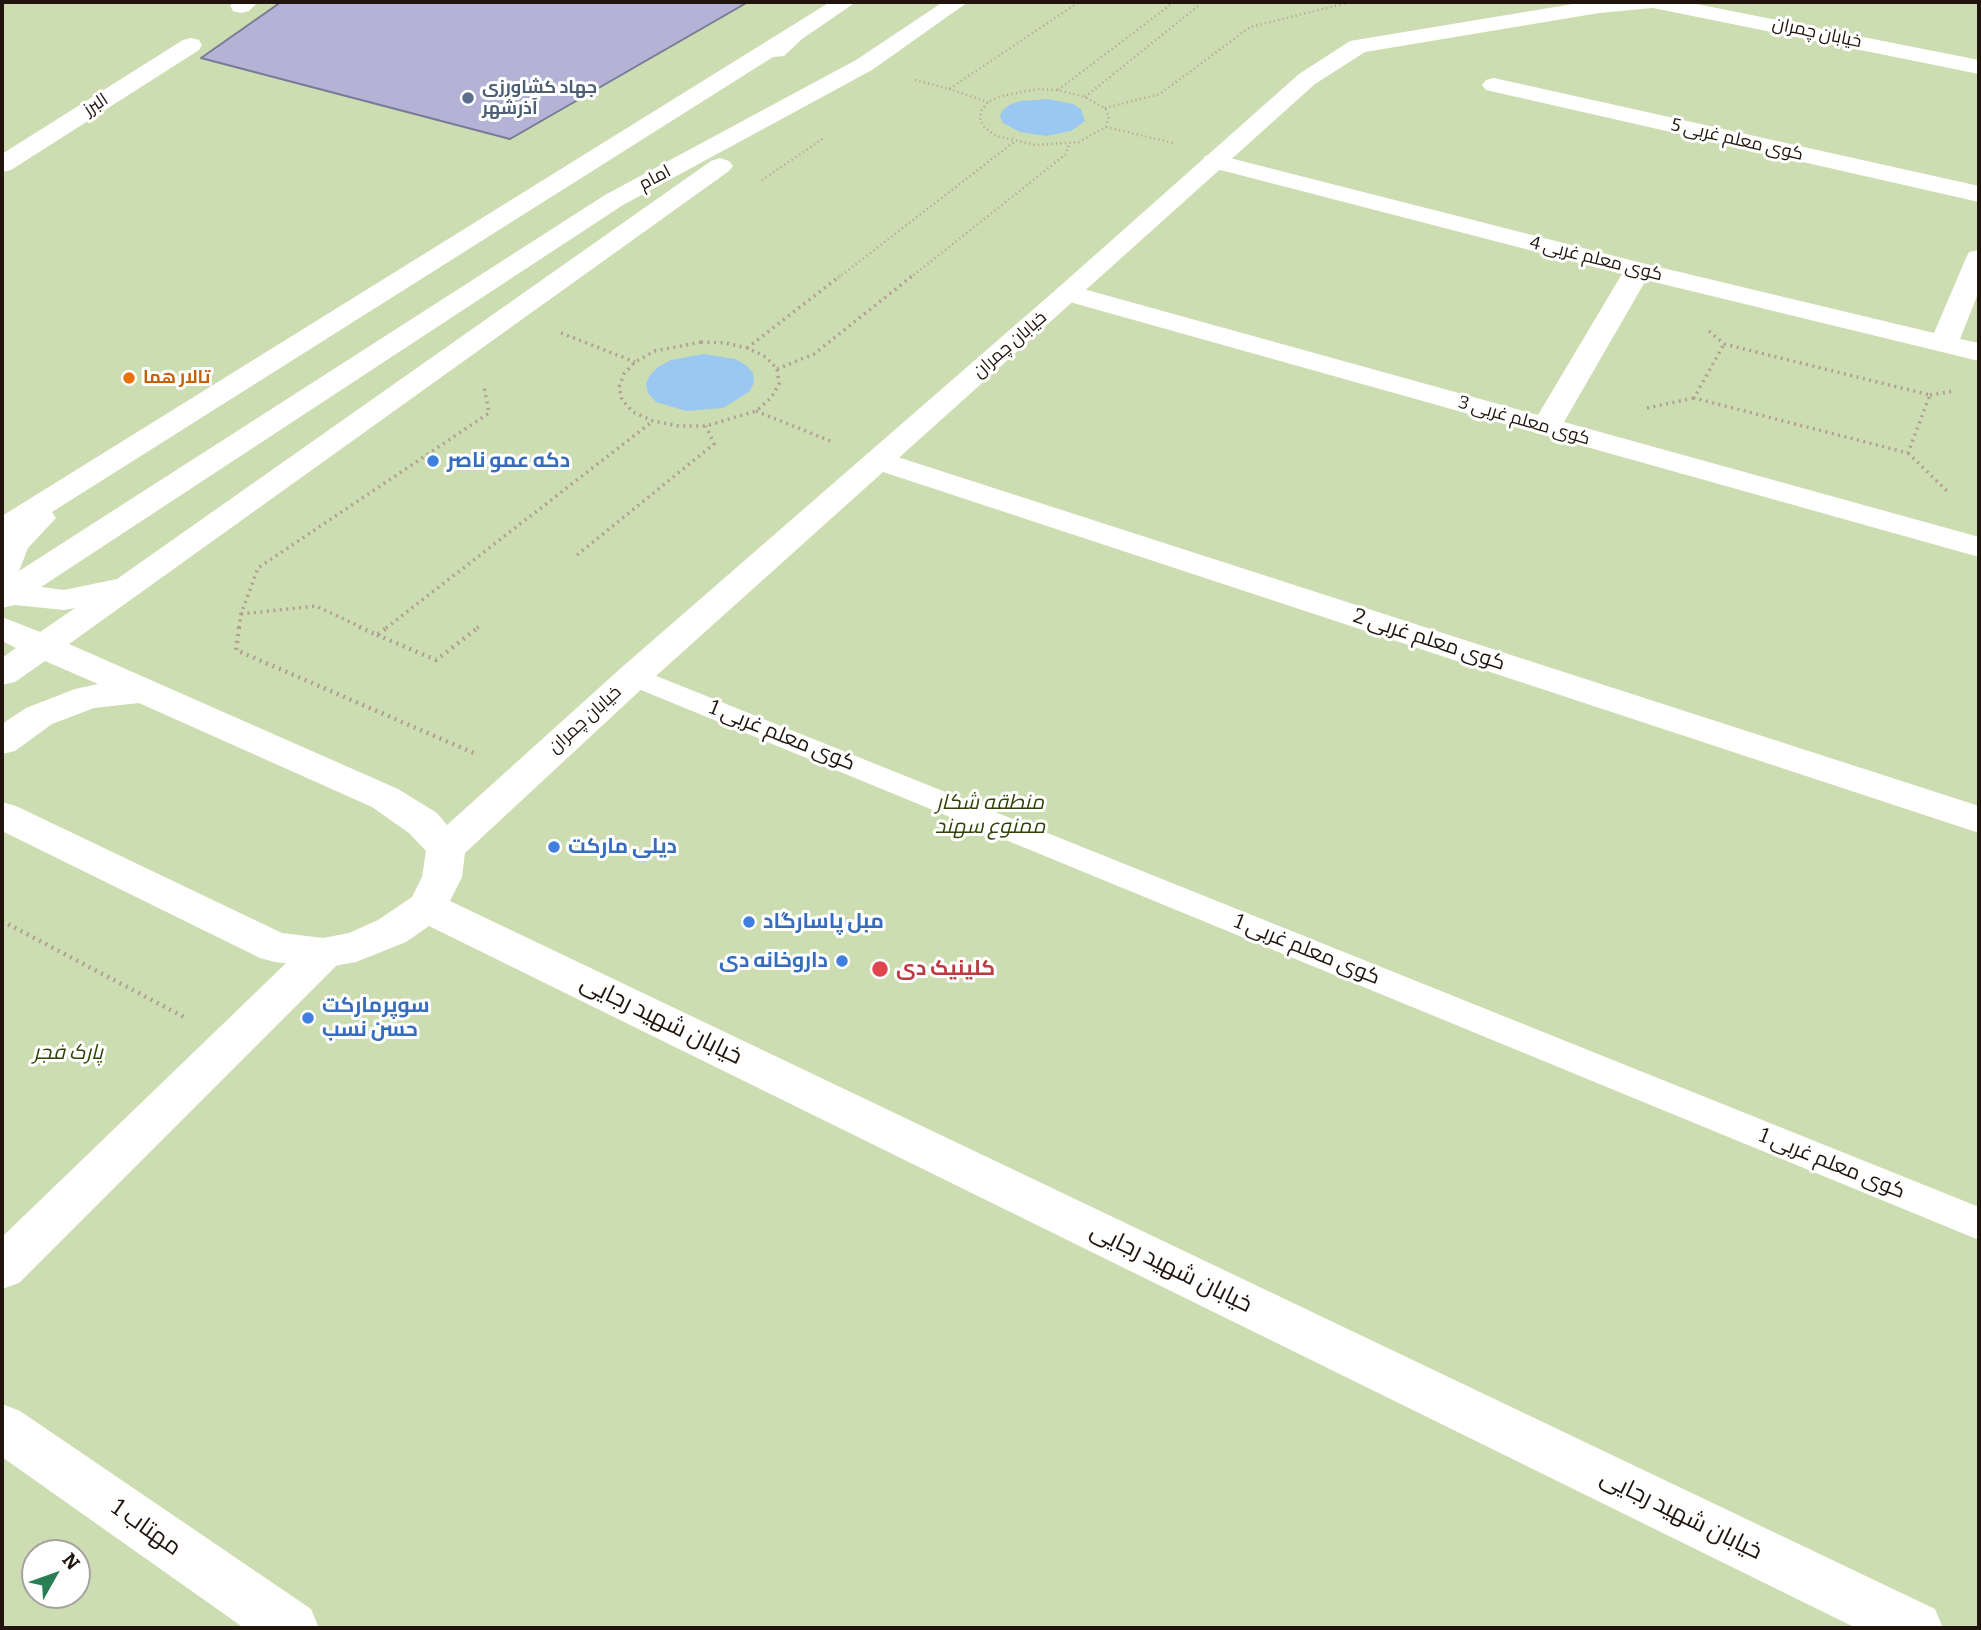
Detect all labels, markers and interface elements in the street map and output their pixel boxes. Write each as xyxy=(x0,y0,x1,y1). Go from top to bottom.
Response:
street label: خیابان چمران xyxy=(1770,13,1864,53)
place label: جهاد کشاورزی آذرشهر xyxy=(482,77,597,119)
street label: البرز xyxy=(80,89,112,121)
marker: جهاد کشاورزی آذرشهر xyxy=(460,90,476,106)
street label: کوی معلم غربی 5 xyxy=(1669,114,1805,166)
street label: امام xyxy=(635,161,675,195)
street label: کوی معلم غربی 4 xyxy=(1527,232,1665,286)
street label: خیابان چمران xyxy=(969,307,1051,383)
place label: تالار هما xyxy=(143,367,210,389)
marker: تالار هما xyxy=(121,370,137,386)
street label: کوی معلم غربی 3 xyxy=(1456,392,1592,450)
place label: دکه عمو ناصر xyxy=(447,448,570,474)
marker: دکه عمو ناصر xyxy=(425,453,441,469)
street label: کوی معلم غربی 2 xyxy=(1350,604,1508,676)
street label: خیابان چمران xyxy=(544,682,626,758)
street label: کوی معلم غربی 1 xyxy=(705,695,859,777)
park label: منطقه شکار ممنوع سهند xyxy=(935,790,1045,840)
place label: دیلی مارکت xyxy=(568,834,677,860)
marker: دیلی مارکت xyxy=(546,839,562,855)
place label: مبل پاسارگاد xyxy=(763,909,884,935)
street label: کوی معلم غربی 1 xyxy=(1230,909,1384,991)
marker: مبل پاسارگاد xyxy=(741,914,757,930)
place label: داروخانه دی xyxy=(719,948,828,974)
marker: داروخانه دی xyxy=(834,953,850,969)
place label: کلینیک دی xyxy=(896,956,995,982)
marker: کلینیک دی xyxy=(870,959,890,979)
street label: خیابان شهید رجایی xyxy=(575,968,747,1072)
place label: سوپرمارکت حسن نسب xyxy=(322,993,429,1043)
marker: سوپرمارکت حسن نسب xyxy=(300,1010,316,1026)
park label: پارک فجر xyxy=(33,1040,103,1066)
street label: کوی معلم غربی 1 xyxy=(1755,1123,1909,1205)
street label: خیابان شهید رجایی xyxy=(1085,1216,1257,1320)
street label: خیابان شهید رجایی xyxy=(1595,1463,1767,1567)
street label: مهتاب 1 xyxy=(105,1494,187,1562)
north arrow xyxy=(21,1539,91,1609)
text: N xyxy=(57,1548,84,1574)

